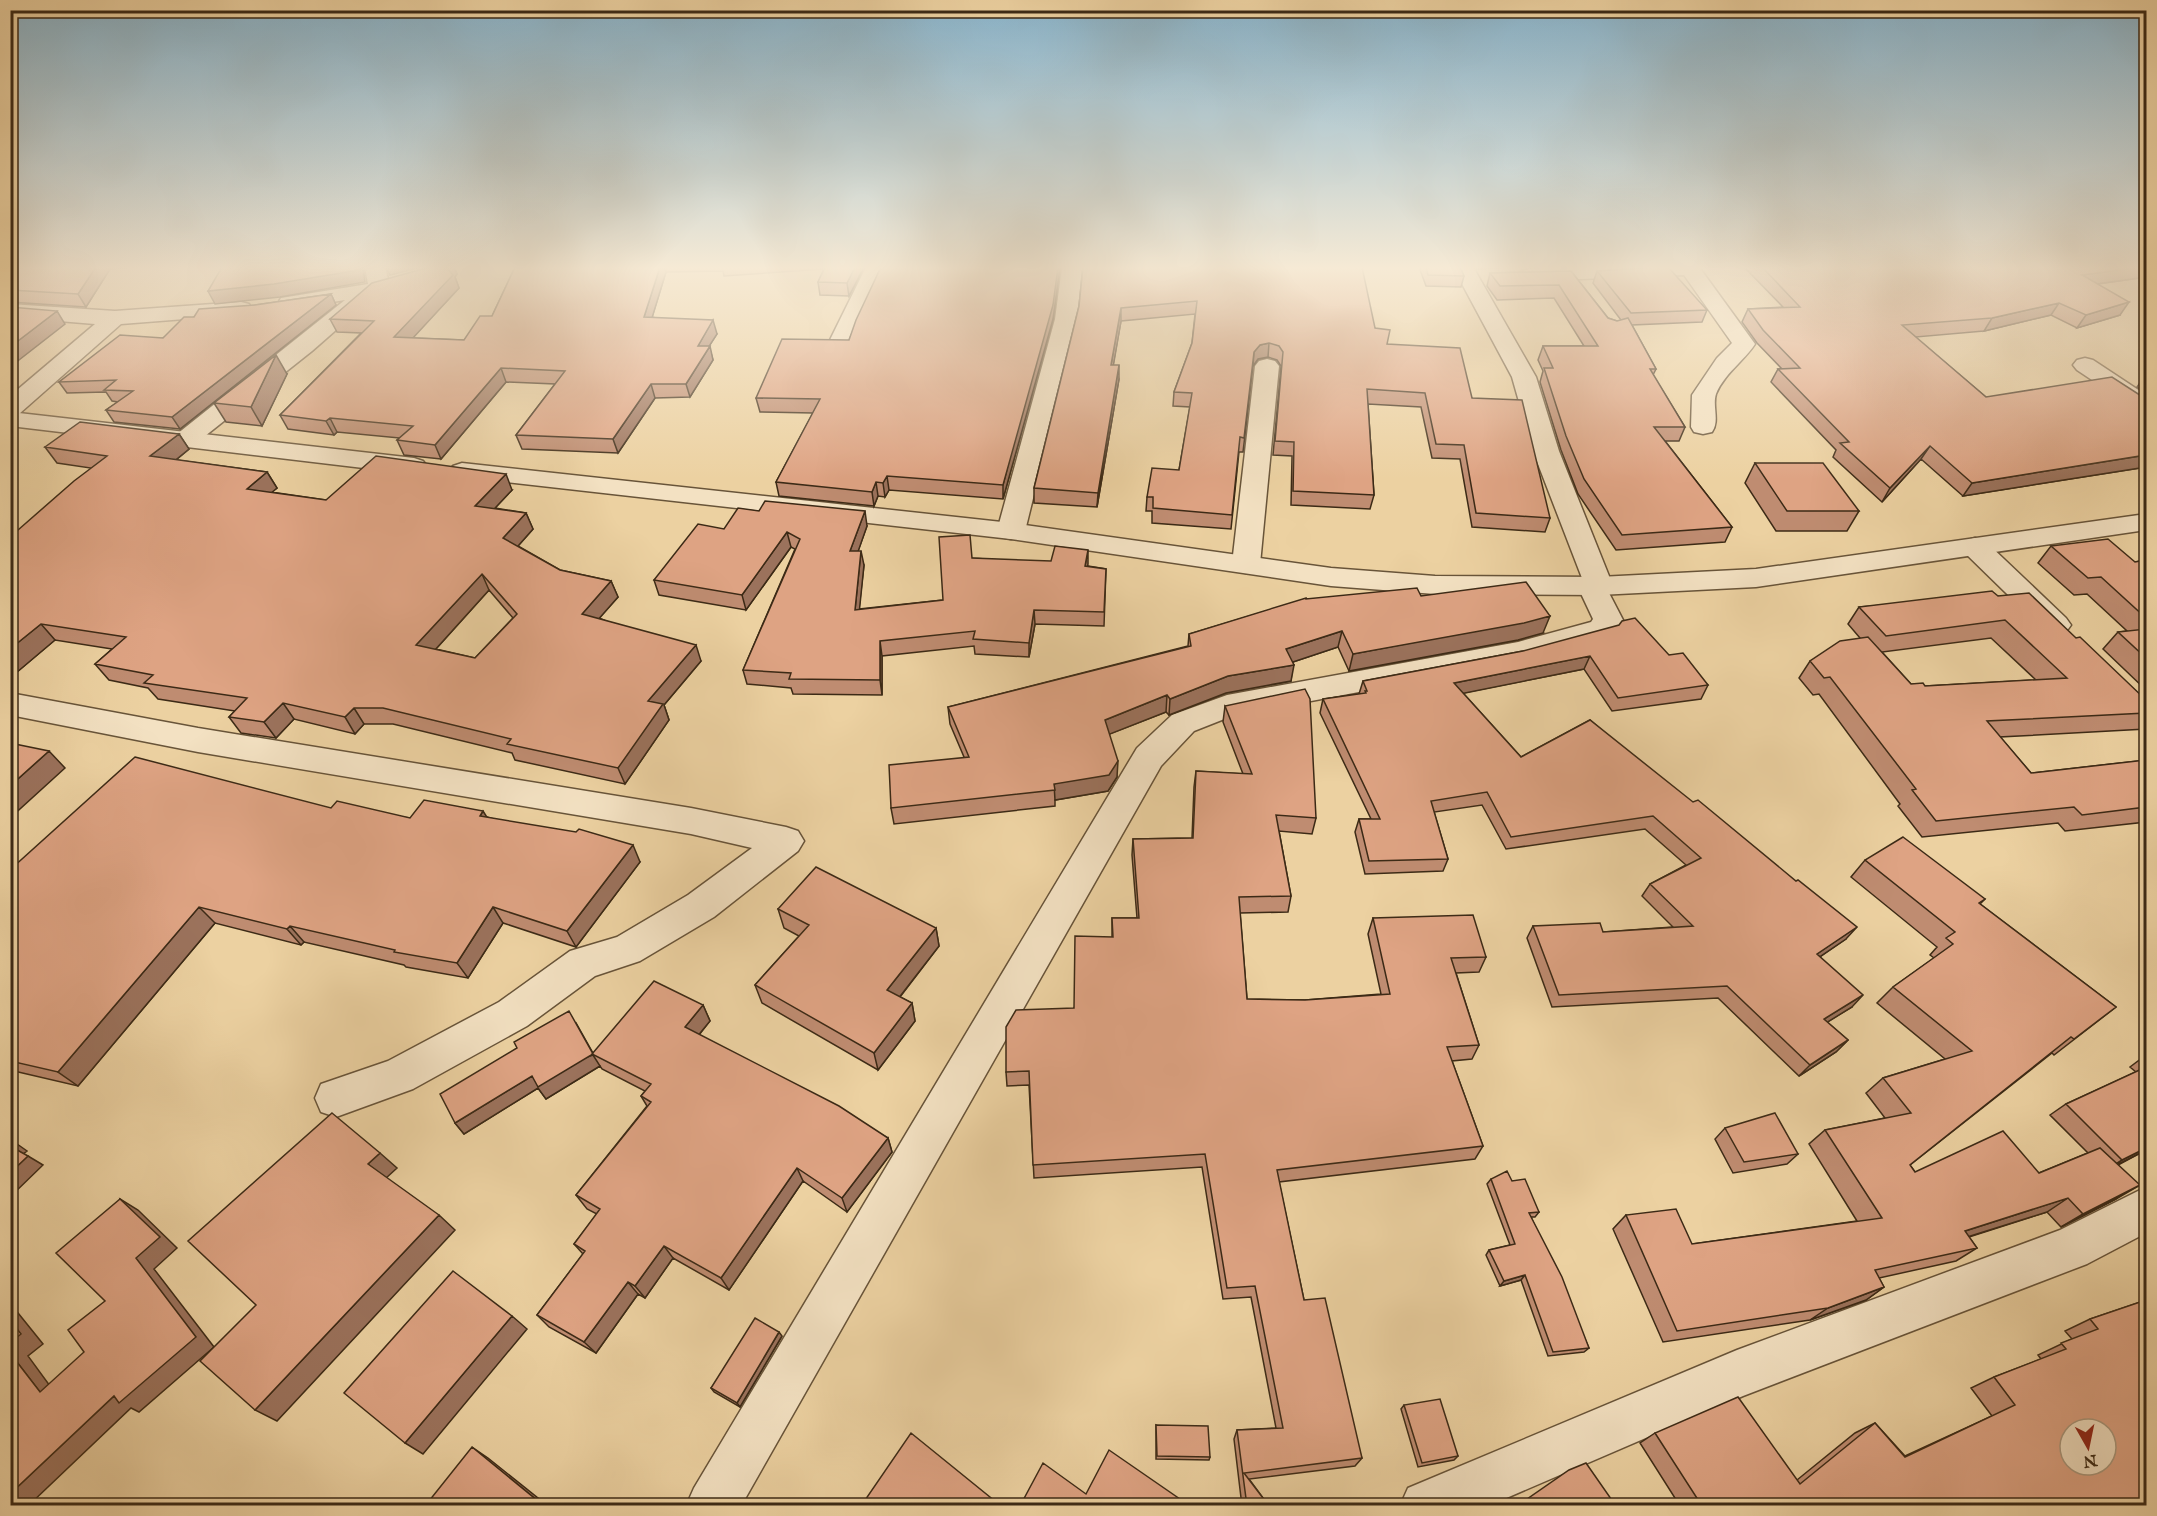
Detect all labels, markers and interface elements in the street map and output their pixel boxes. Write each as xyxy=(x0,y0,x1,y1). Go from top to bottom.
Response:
north arrow xyxy=(2058,1417,2118,1477)
text: N xyxy=(2081,1449,2099,1471)

